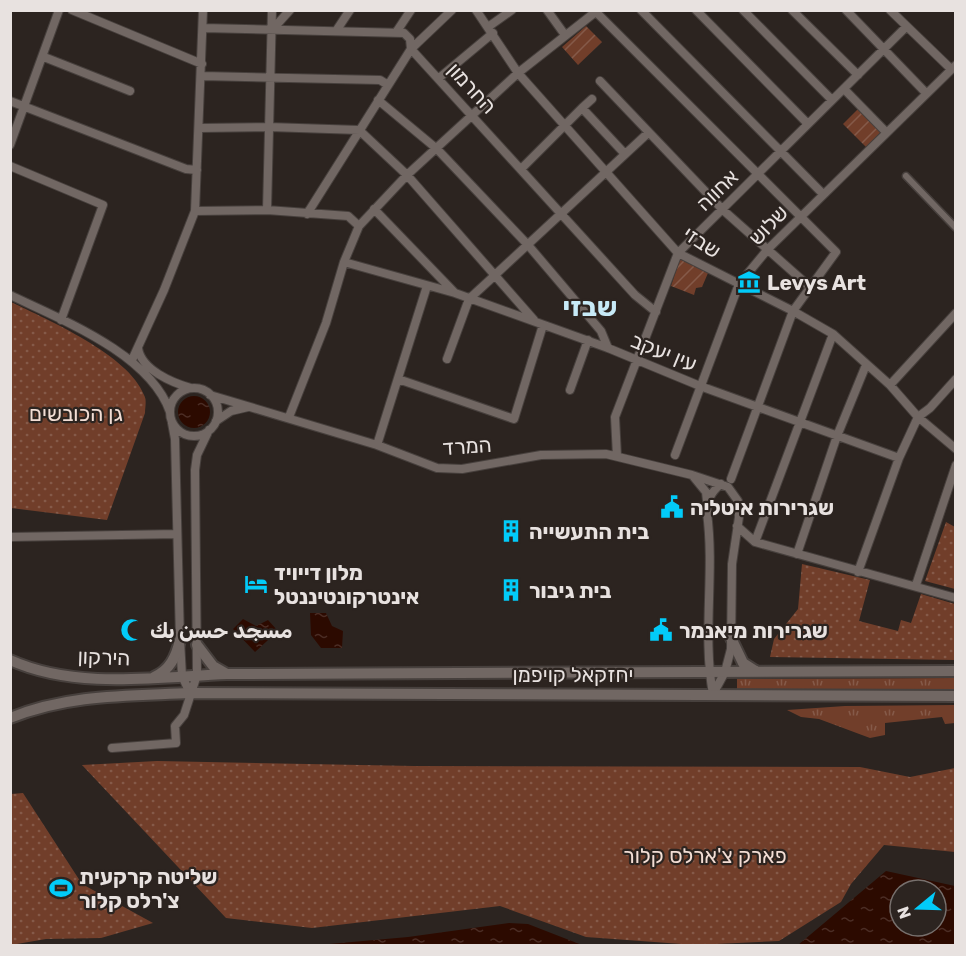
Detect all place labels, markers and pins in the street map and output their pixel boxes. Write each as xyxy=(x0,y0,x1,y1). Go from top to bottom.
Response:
museum icon: Levys Art xyxy=(736,269,762,295)
place label: Levys Art xyxy=(767,270,866,295)
public building icon: שגרירות איטליה xyxy=(659,494,685,520)
place label: שגרירות איטליה xyxy=(690,495,834,520)
building icon: בית התעשייה xyxy=(498,518,524,544)
place label: בית התעשייה xyxy=(529,519,649,544)
place label: מלון דייויד אינטרקונטיננטל xyxy=(274,560,419,609)
hotel icon: מלון דייויד אינטרקונטיננטל xyxy=(243,571,269,597)
building icon: בית גיבור xyxy=(498,577,524,603)
place label: בית גיבור xyxy=(529,578,612,603)
mosque icon: مسجد حسن بك xyxy=(119,617,145,643)
public building icon: שגרירות מיאנמר xyxy=(648,617,674,643)
place label: مسجد حسن بك xyxy=(150,618,293,643)
place label: שגרירות מיאנמר xyxy=(679,618,828,643)
place label: שליטה קרקעית צ'רלס קלור xyxy=(79,864,217,913)
sports icon: שליטה קרקעית צ'רלס קלור xyxy=(48,875,74,901)

